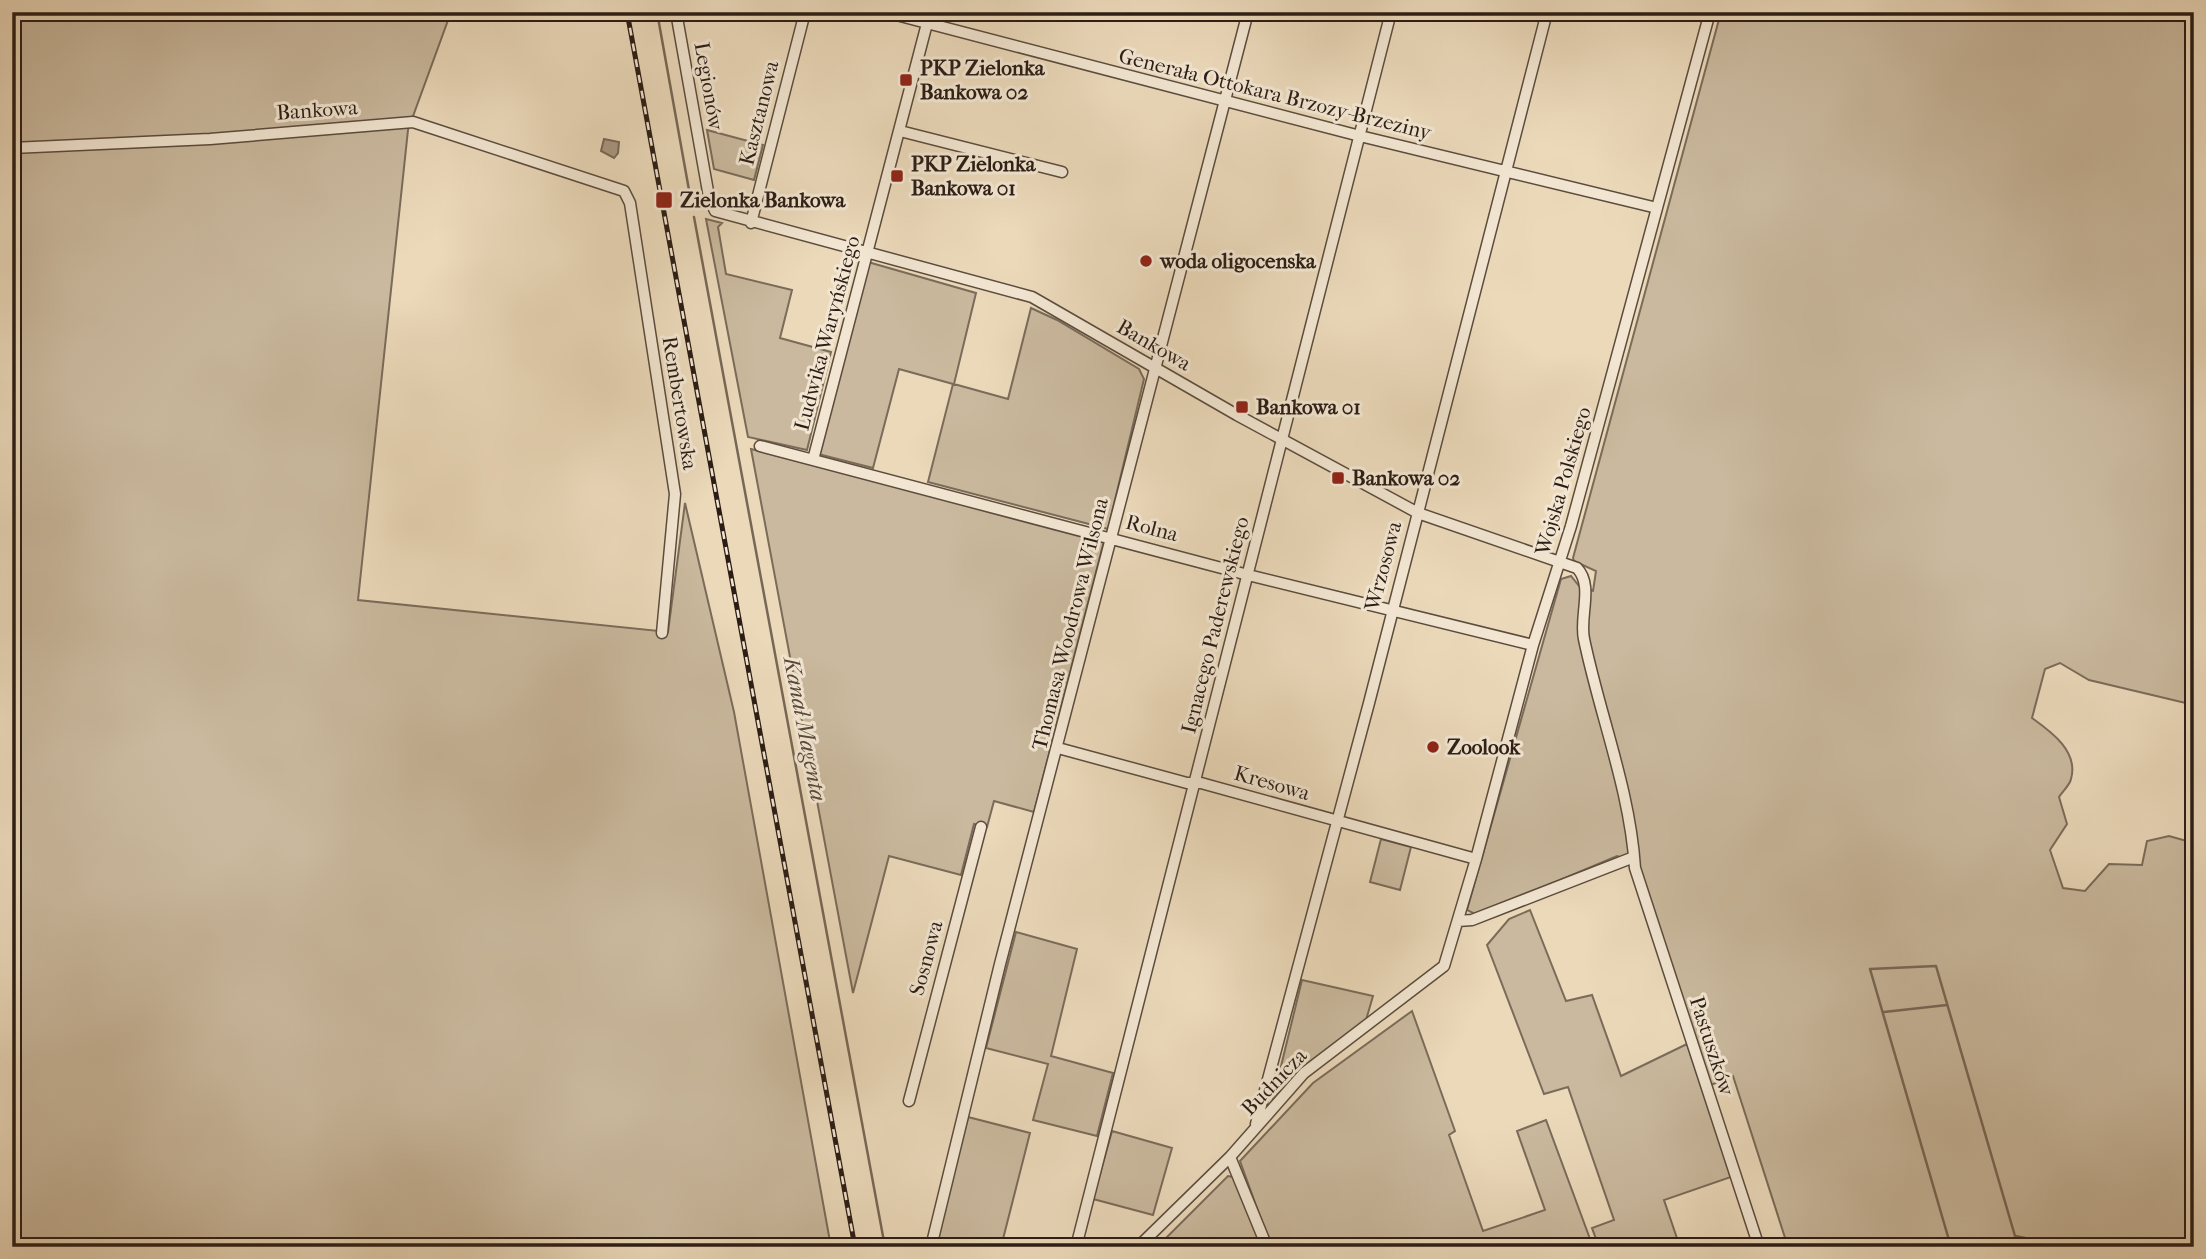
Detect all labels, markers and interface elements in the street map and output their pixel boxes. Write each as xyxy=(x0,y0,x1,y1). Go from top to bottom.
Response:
street label: Legionów xyxy=(689,40,729,133)
street label: Generała Ottokara Brzozy-Brzeziny xyxy=(1116,44,1434,145)
place label: PKP Zielonka Bankowa 02 xyxy=(920,56,1046,104)
street label: Kasztanowa xyxy=(734,58,784,168)
marker: PKP Zielonka Bankowa 02 xyxy=(898,72,914,88)
street label: Bankowa xyxy=(276,95,359,125)
place label: PKP Zielonka Bankowa 01 xyxy=(911,152,1037,200)
marker: PKP Zielonka Bankowa 01 xyxy=(889,168,905,184)
place label: Zielonka Bankowa xyxy=(680,188,847,212)
marker: Zielonka Bankowa xyxy=(654,190,674,210)
street label: Ludwika Waryńskiego xyxy=(789,233,865,433)
place label: woda oligocenska xyxy=(1159,249,1317,273)
marker: woda oligocenska xyxy=(1138,253,1154,269)
street label: Bankowa xyxy=(1113,314,1195,376)
street label: Rembertowska xyxy=(658,335,702,472)
place label: Bankowa 01 xyxy=(1256,395,1361,419)
marker: Bankowa 01 xyxy=(1234,399,1250,415)
street label: Wojska Polskiego xyxy=(1530,404,1596,559)
place label: Bankowa 02 xyxy=(1352,466,1460,490)
marker: Bankowa 02 xyxy=(1330,470,1346,486)
street label: Thomasa Woodrowa Wilsona xyxy=(1027,495,1113,753)
street label: Rolna xyxy=(1123,510,1181,547)
street label: Ignacego Paderewskiego xyxy=(1176,514,1254,736)
street label: Wrzosowa xyxy=(1359,519,1406,614)
water label: Kanał Magenta xyxy=(777,653,832,803)
place label: Zoolook xyxy=(1447,735,1521,759)
marker: Zoolook xyxy=(1425,739,1441,755)
street label: Kresowa xyxy=(1231,761,1313,805)
street label: Sosnowa xyxy=(904,918,948,998)
street label: Pastuszków xyxy=(1685,993,1740,1100)
street label: Budnicza xyxy=(1236,1043,1312,1120)

